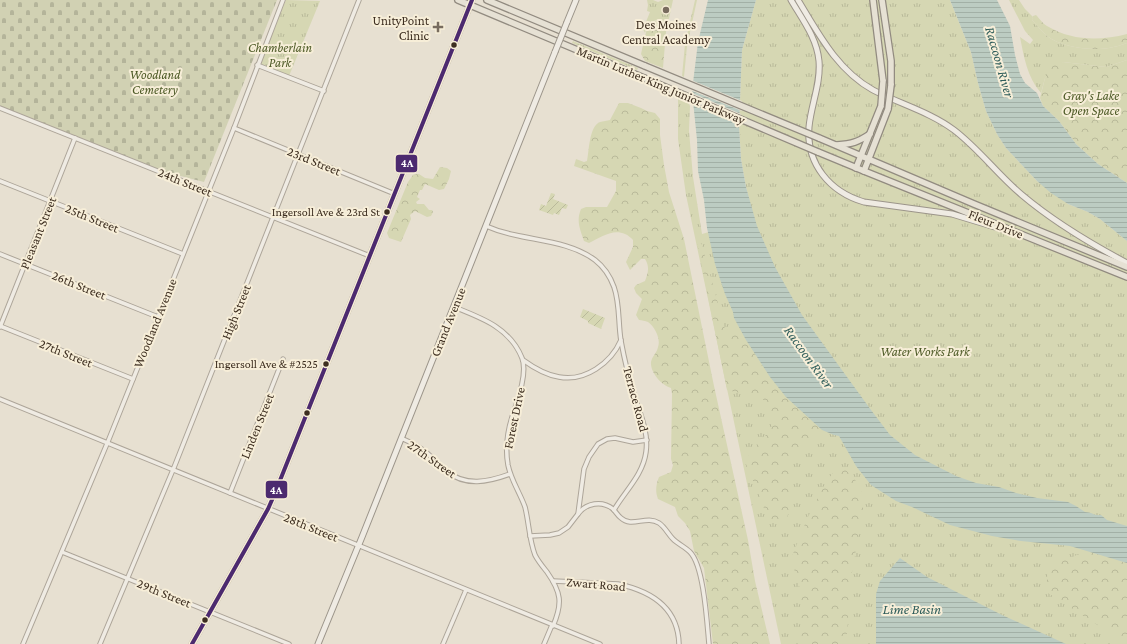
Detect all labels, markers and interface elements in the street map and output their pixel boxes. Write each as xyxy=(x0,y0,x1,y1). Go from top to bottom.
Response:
marker: Des Moines Central Academy xyxy=(661,5,671,15)
place label: UnityPoint Clinic xyxy=(373,13,430,43)
place label: Des Moines Central Academy xyxy=(622,17,711,47)
marker: UnityPoint Clinic xyxy=(432,21,444,33)
water label: Raccoon River xyxy=(982,25,1018,100)
park label: Chamberlain Park xyxy=(248,40,312,70)
unlabelled marker xyxy=(449,40,459,50)
street label: Martin Luther King Junior Parkway xyxy=(575,43,748,128)
park label: Woodland Cemetery xyxy=(130,67,181,97)
park label: Gray's Lake Open Space xyxy=(1063,88,1119,118)
street label: 23rd Street xyxy=(285,143,344,179)
line badge: 4A xyxy=(395,154,418,173)
text: 4A xyxy=(401,157,414,169)
street label: 24th Street xyxy=(156,164,215,200)
street label: Pleasant Street xyxy=(17,194,60,271)
street label: 25th Street xyxy=(63,200,122,236)
place label: Ingersoll Ave & 23rd St xyxy=(272,205,381,219)
street label: Fleur Drive xyxy=(966,206,1026,242)
marker: Ingersoll Ave & 23rd St xyxy=(382,207,392,217)
street label: 26th Street xyxy=(50,267,109,303)
street label: Woodland Avenue xyxy=(130,276,180,370)
street label: High Street xyxy=(218,282,254,342)
street label: Grand Avenue xyxy=(427,285,469,359)
water label: Raccoon River xyxy=(781,323,838,392)
street label: 27th Street xyxy=(37,336,95,371)
park label: Water Works Park xyxy=(880,344,971,359)
place label: Ingersoll Ave & #2525 xyxy=(215,357,318,371)
marker: Ingersoll Ave & #2525 xyxy=(321,359,331,369)
street label: Terrace Road xyxy=(620,365,652,434)
street label: Forest Drive xyxy=(500,385,528,450)
street label: Linden Street xyxy=(237,390,277,461)
unlabelled marker xyxy=(302,408,312,418)
street label: 27th Street xyxy=(405,437,460,482)
line badge: 4A xyxy=(265,480,288,499)
text: 4A xyxy=(270,484,283,496)
street label: 28th Street xyxy=(282,509,341,545)
street label: Zwart Road xyxy=(566,574,627,594)
street label: 29th Street xyxy=(135,575,194,611)
water label: Lime Basin xyxy=(883,601,941,617)
unlabelled marker xyxy=(200,615,210,625)

